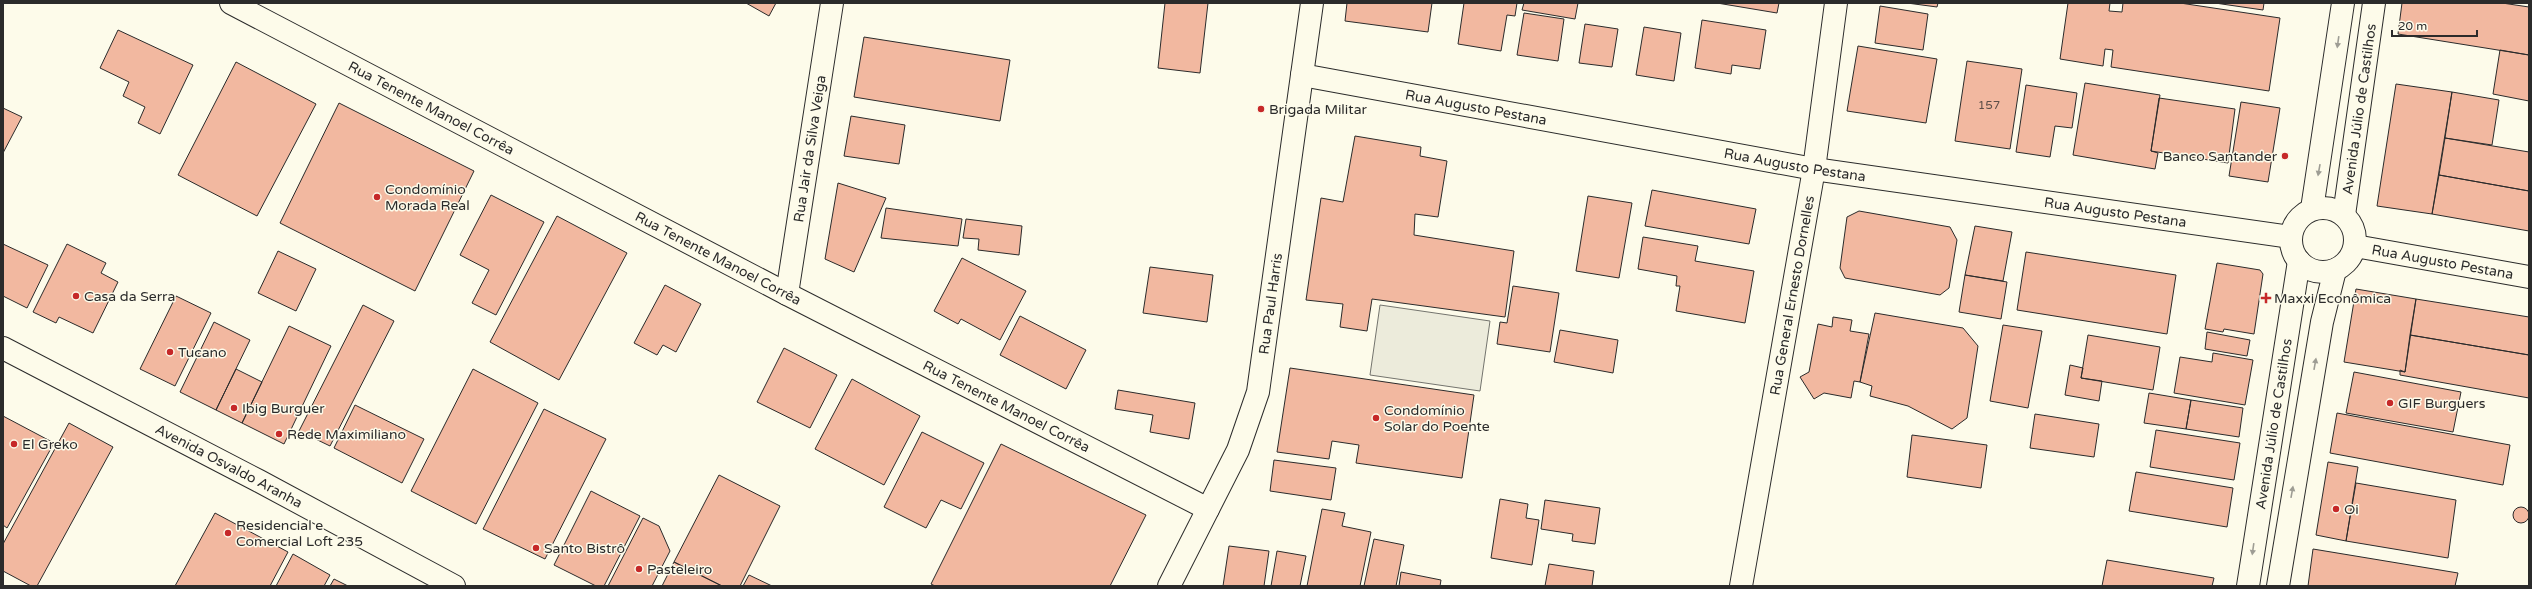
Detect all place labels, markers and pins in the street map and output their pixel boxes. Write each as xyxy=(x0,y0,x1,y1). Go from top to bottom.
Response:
place label: Brigada Militar xyxy=(1269,101,1368,118)
marker: Brigada Militar xyxy=(1256,104,1266,114)
place label: Banco Santander xyxy=(2163,148,2278,165)
marker: Banco Santander xyxy=(2280,151,2290,161)
place label: Condomínio Morada Real xyxy=(385,181,470,214)
marker: Condomínio Morada Real xyxy=(372,192,382,202)
place label: Casa da Serra xyxy=(84,288,175,305)
place label: Maxxi Econômica xyxy=(2274,290,2391,307)
marker: Casa da Serra xyxy=(71,291,81,301)
marker: Maxxi Econômica xyxy=(2261,293,2271,303)
place label: Tucano xyxy=(178,344,227,361)
marker: Tucano xyxy=(165,347,175,357)
place label: GIF Burguers xyxy=(2398,395,2486,412)
marker: GIF Burguers xyxy=(2385,398,2395,408)
place label: Ibig Burguer xyxy=(242,400,325,417)
place label: Condomínio Solar do Poente xyxy=(1384,402,1490,435)
marker: Ibig Burguer xyxy=(229,403,239,413)
marker: Condomínio Solar do Poente xyxy=(1371,413,1381,423)
place label: Rede Maximiliano xyxy=(287,426,406,443)
marker: Rede Maximiliano xyxy=(274,429,284,439)
place label: El Greko xyxy=(22,436,78,453)
marker: El Greko xyxy=(9,439,19,449)
place label: Oi xyxy=(2344,501,2359,518)
marker: Oi xyxy=(2331,504,2341,514)
place label: Residencial e Comercial Loft 235 xyxy=(236,517,363,550)
marker: Residencial e Comercial Loft 235 xyxy=(223,528,233,538)
place label: Santo Bistrô xyxy=(544,540,625,557)
marker: Santo Bistrô xyxy=(531,543,541,553)
place label: Pasteleiro xyxy=(647,561,712,578)
marker: Pasteleiro xyxy=(634,564,644,574)

